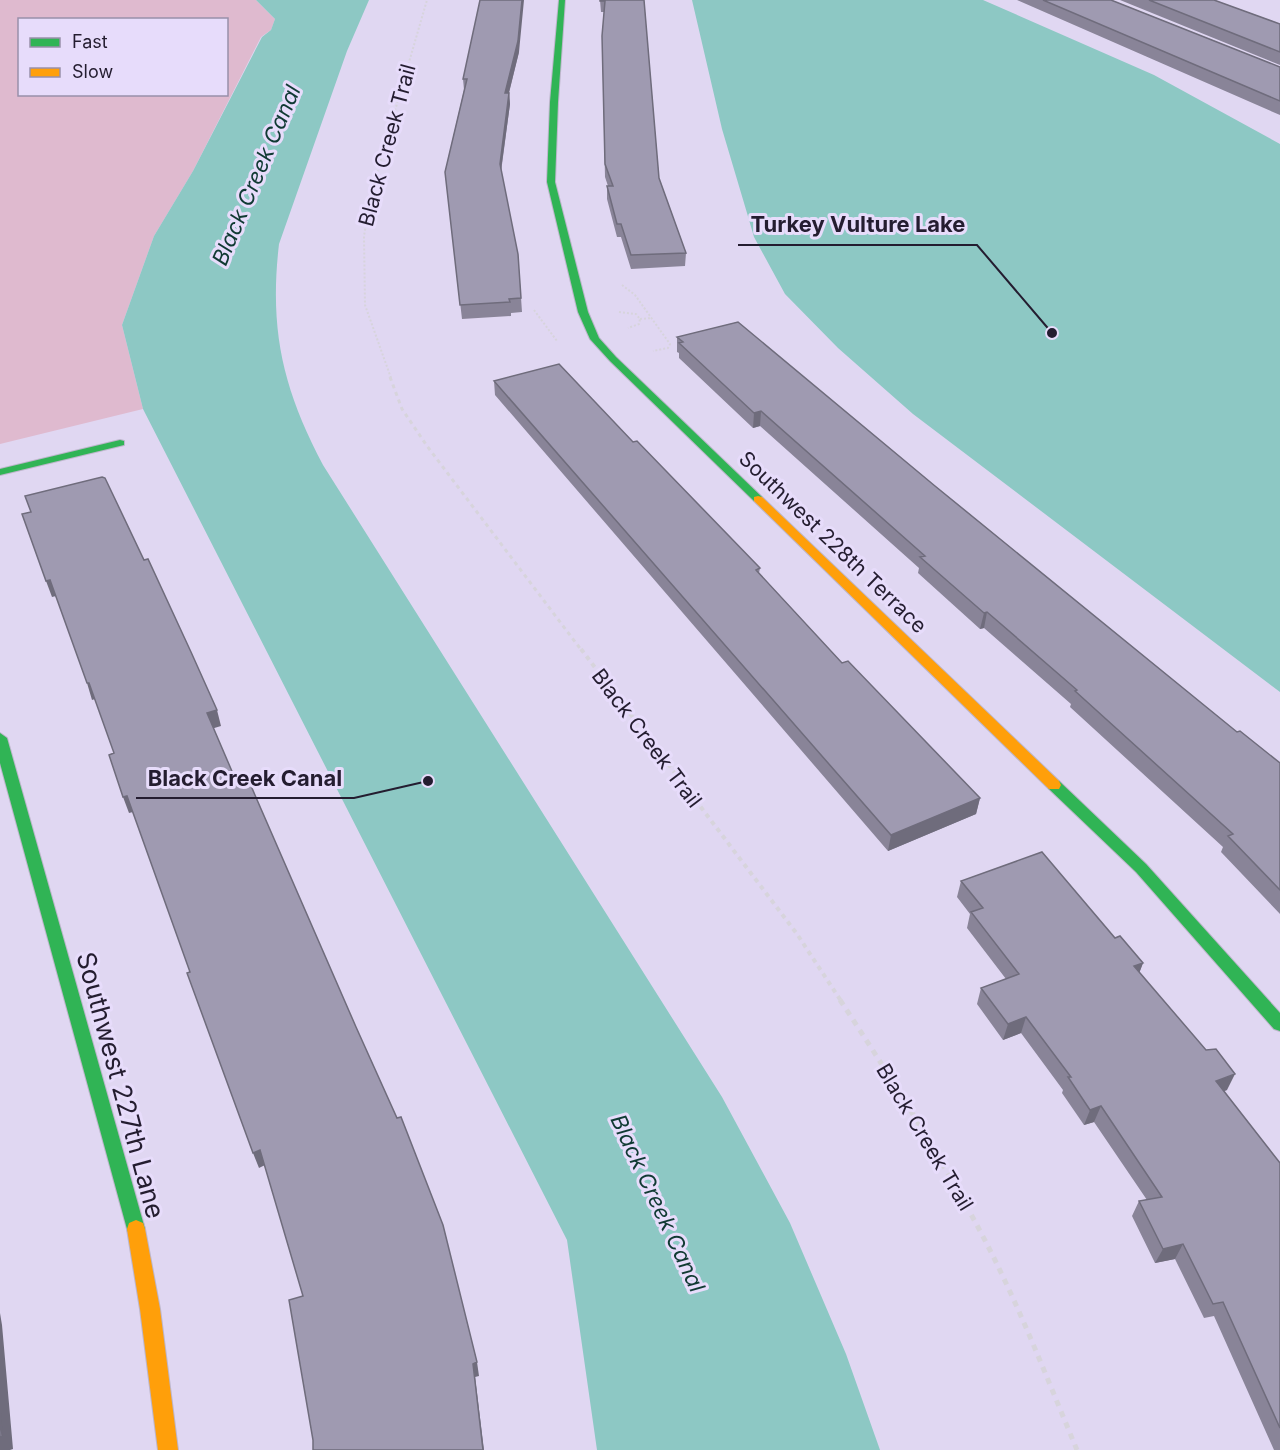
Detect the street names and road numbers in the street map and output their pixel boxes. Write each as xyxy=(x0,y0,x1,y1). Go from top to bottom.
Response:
street label: Black Creek Trail xyxy=(353,61,421,229)
street label: Southwest 228th Terrace xyxy=(734,446,932,638)
street label: Black Creek Trail xyxy=(587,664,707,812)
street label: Southwest 227th Lane xyxy=(71,948,171,1222)
street label: Black Creek Trail xyxy=(871,1059,979,1215)

